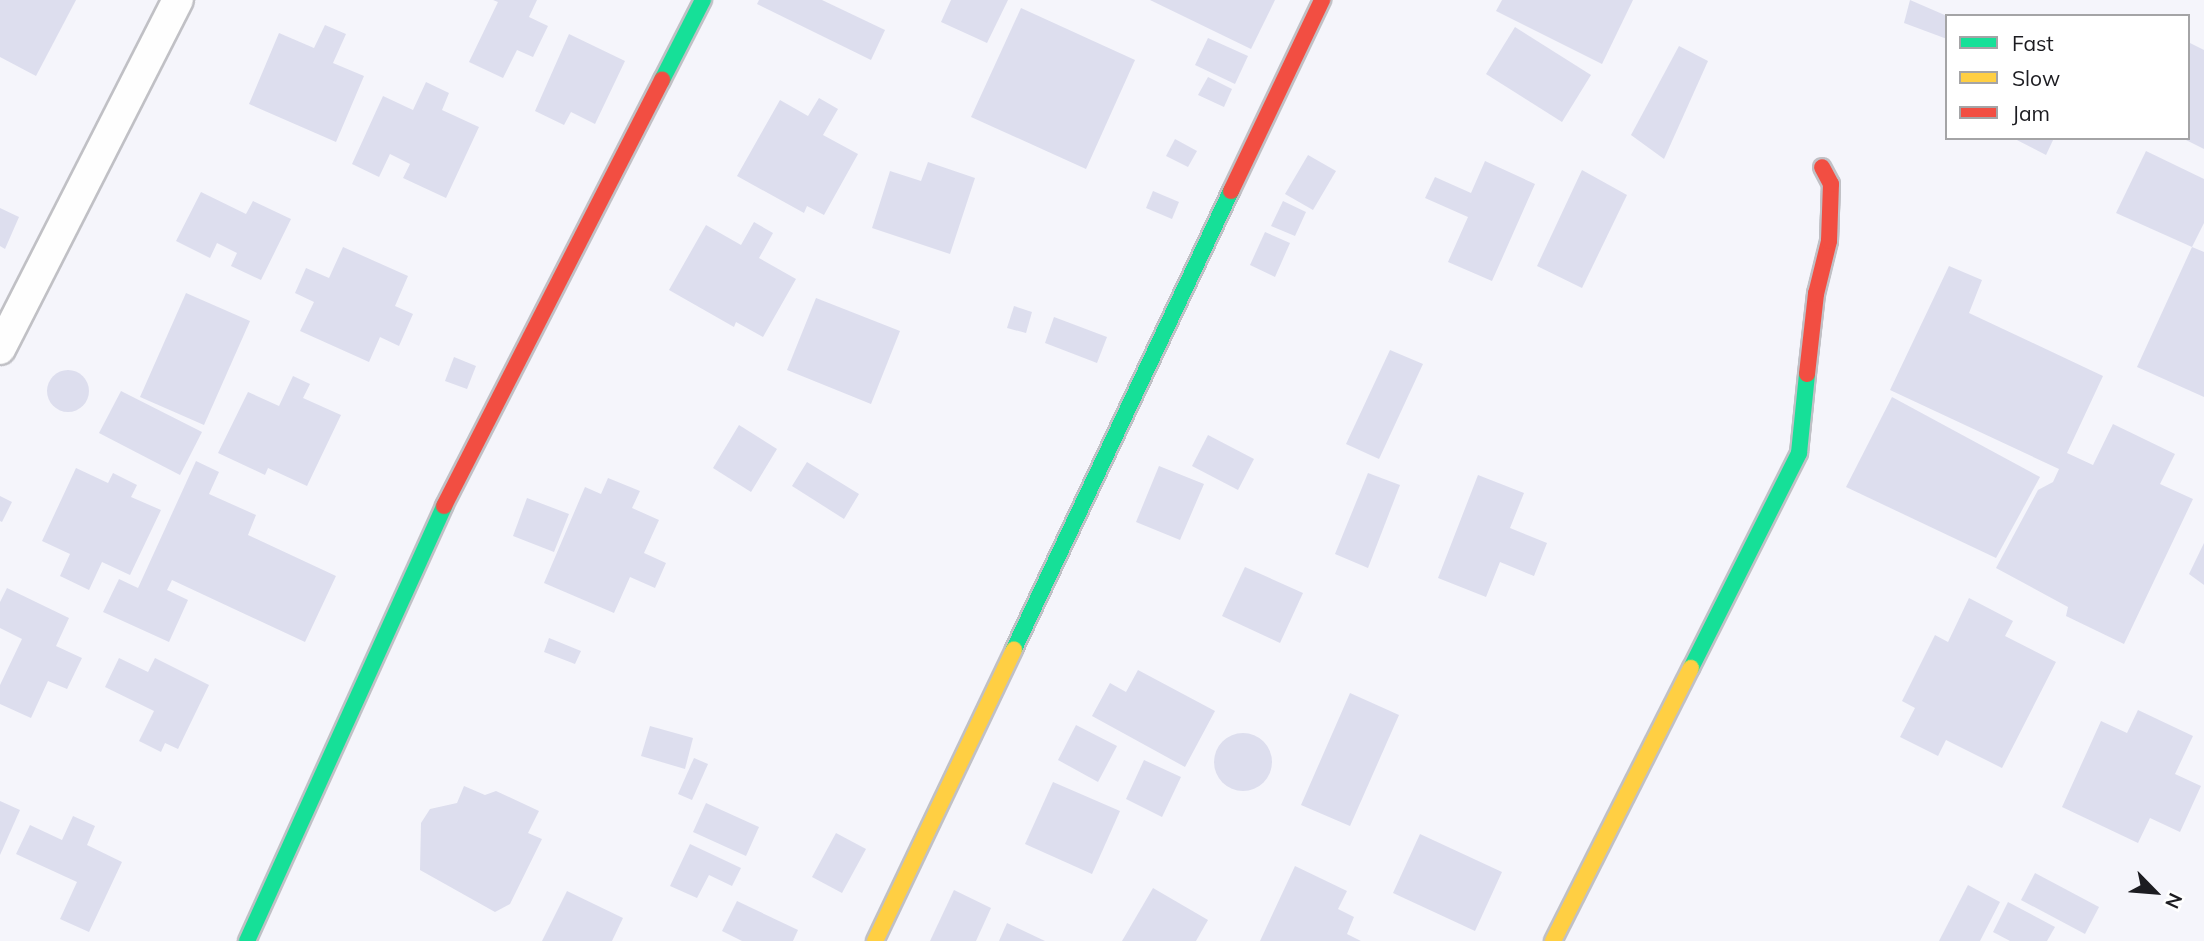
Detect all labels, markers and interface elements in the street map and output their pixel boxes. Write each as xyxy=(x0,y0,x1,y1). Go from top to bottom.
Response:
legend xyxy=(1945,14,2190,140)
text: Fast xyxy=(2012,30,2054,56)
text: Slow xyxy=(2012,65,2060,91)
text: Jam xyxy=(2012,100,2050,126)
north arrow xyxy=(2120,857,2190,927)
text: N xyxy=(2160,889,2188,912)

